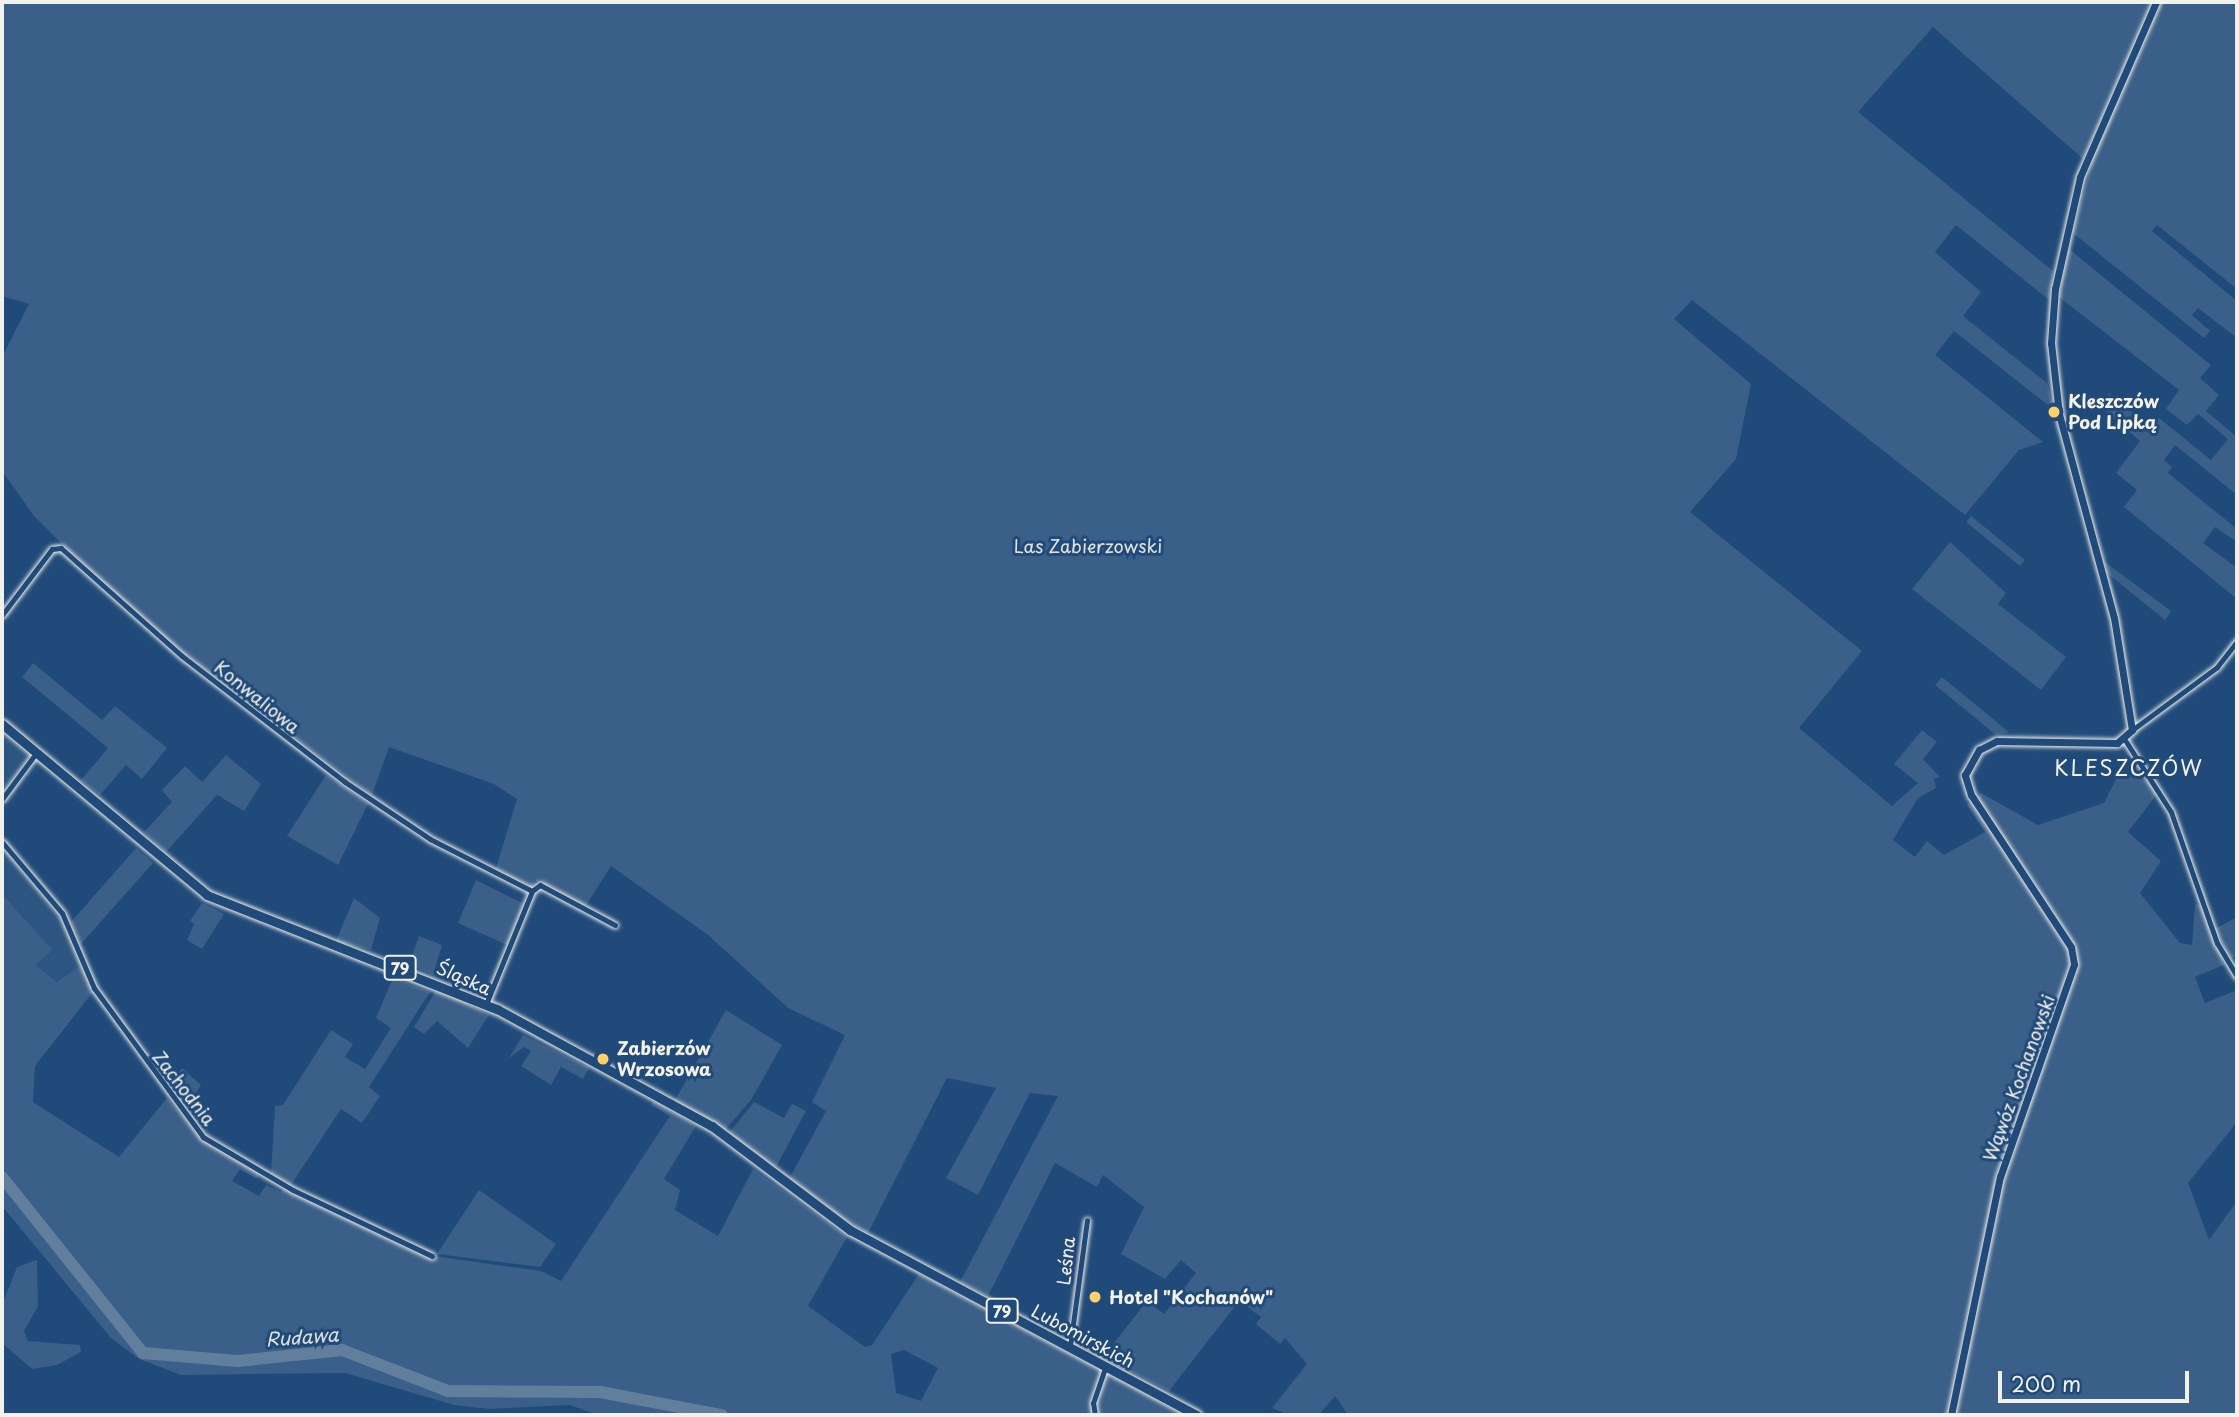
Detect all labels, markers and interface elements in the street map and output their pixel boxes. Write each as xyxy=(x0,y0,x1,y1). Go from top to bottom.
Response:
place label: Kleszczów Pod Lipką xyxy=(2068,391,2159,434)
marker: Kleszczów Pod Lipką xyxy=(2046,404,2062,420)
park label: Las Zabierzowski xyxy=(1014,535,1162,557)
street label: Konwaliowa xyxy=(210,656,304,738)
district label: KLESZCZÓW xyxy=(2055,754,2203,780)
road number: 79 xyxy=(382,956,418,980)
street label: Śląska xyxy=(433,956,495,1000)
street label: Wąwóz Kochanowski xyxy=(1978,991,2060,1165)
place label: Zabierzów Wrzosowa xyxy=(617,1038,711,1080)
street label: Zachodnia xyxy=(148,1046,220,1130)
marker: Zabierzów Wrzosowa xyxy=(595,1051,611,1067)
street label: Leśna xyxy=(1053,1236,1079,1286)
place label: Hotel "Kochanów" xyxy=(1109,1286,1274,1308)
marker: Hotel "Kochanów" xyxy=(1087,1289,1103,1305)
road number: 79 xyxy=(984,1298,1020,1324)
street label: Lubomirskich xyxy=(1028,1300,1138,1372)
water label: Rudawa xyxy=(265,1323,339,1351)
scale bar xyxy=(2001,1358,2192,1402)
text: 200 m xyxy=(2011,1367,2081,1399)

